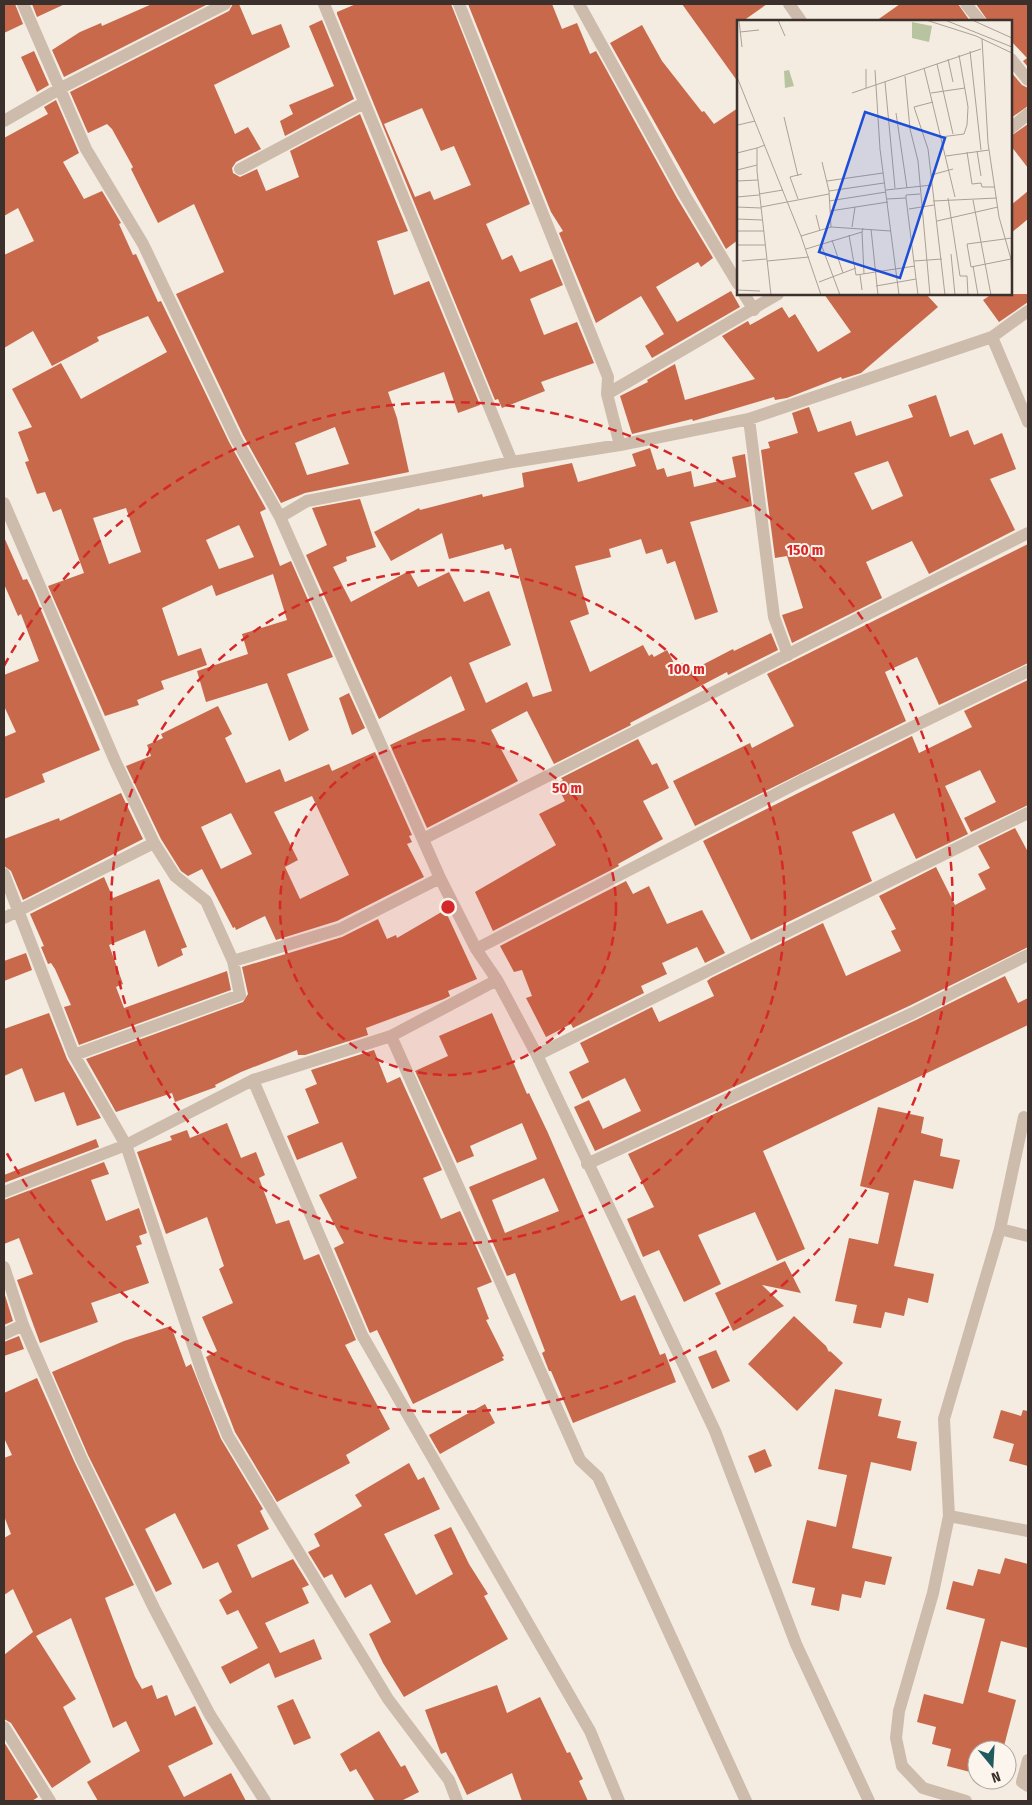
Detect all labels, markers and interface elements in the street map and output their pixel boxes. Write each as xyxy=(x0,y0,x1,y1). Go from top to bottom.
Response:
inset map xyxy=(737,20,1012,295)
text: 150 m xyxy=(787,541,823,559)
text: 100 m xyxy=(667,660,705,678)
text: 50 m xyxy=(552,779,582,797)
centre of rings xyxy=(439,898,457,916)
north arrow xyxy=(967,1740,1017,1790)
text: N xyxy=(989,1768,1002,1786)

